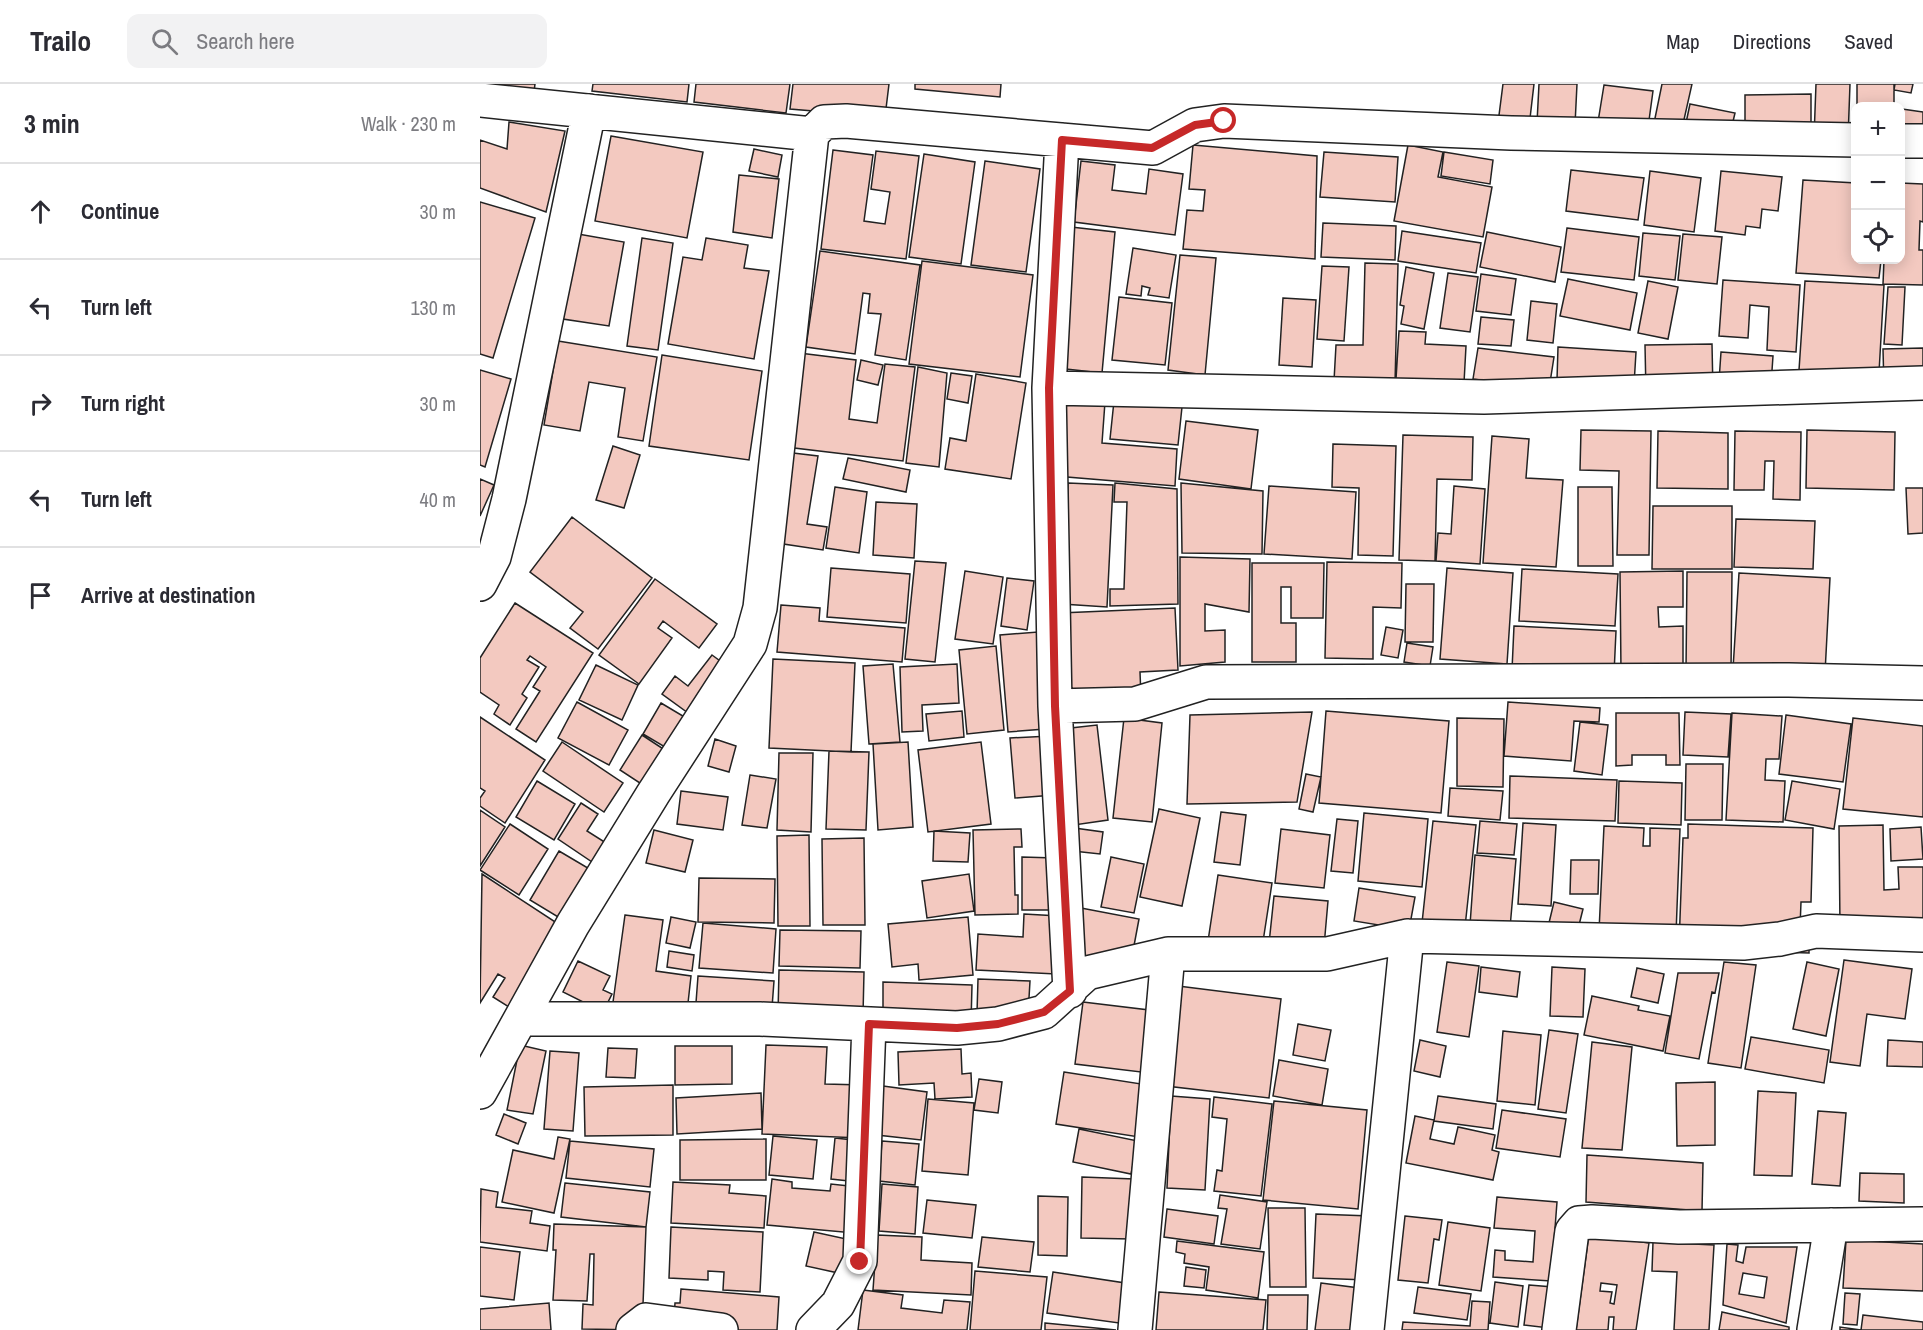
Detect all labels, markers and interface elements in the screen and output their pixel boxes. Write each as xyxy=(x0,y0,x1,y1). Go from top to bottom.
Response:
search box xyxy=(127,14,547,68)
text: Trailo xyxy=(30,22,91,60)
icon: search xyxy=(148,25,181,58)
text: Search here xyxy=(196,26,295,56)
text: Map xyxy=(1666,27,1700,56)
text: Directions xyxy=(1733,27,1811,56)
text: Saved xyxy=(1844,27,1893,56)
map controls xyxy=(1851,102,1905,264)
button: + xyxy=(1851,102,1905,156)
text: 3 min xyxy=(24,106,80,141)
route start xyxy=(1210,107,1236,133)
text: Walk · 230 m xyxy=(361,110,456,137)
button: − xyxy=(1851,156,1905,210)
icon: ahead xyxy=(24,195,57,228)
text: Continue xyxy=(81,196,159,226)
text: 30 m xyxy=(420,198,456,225)
button: locate xyxy=(1851,210,1905,264)
icon: left xyxy=(24,291,57,324)
text: Turn left xyxy=(81,292,152,322)
text: 130 m xyxy=(410,294,456,321)
icon: right xyxy=(24,387,57,420)
text: Turn right xyxy=(81,388,165,418)
text: 30 m xyxy=(420,390,456,417)
icon: left xyxy=(24,483,57,516)
text: Turn left xyxy=(81,484,152,514)
text: 40 m xyxy=(420,486,456,513)
icon: arrive xyxy=(24,579,57,612)
text: Arrive at destination xyxy=(81,580,255,610)
route end xyxy=(846,1248,872,1274)

